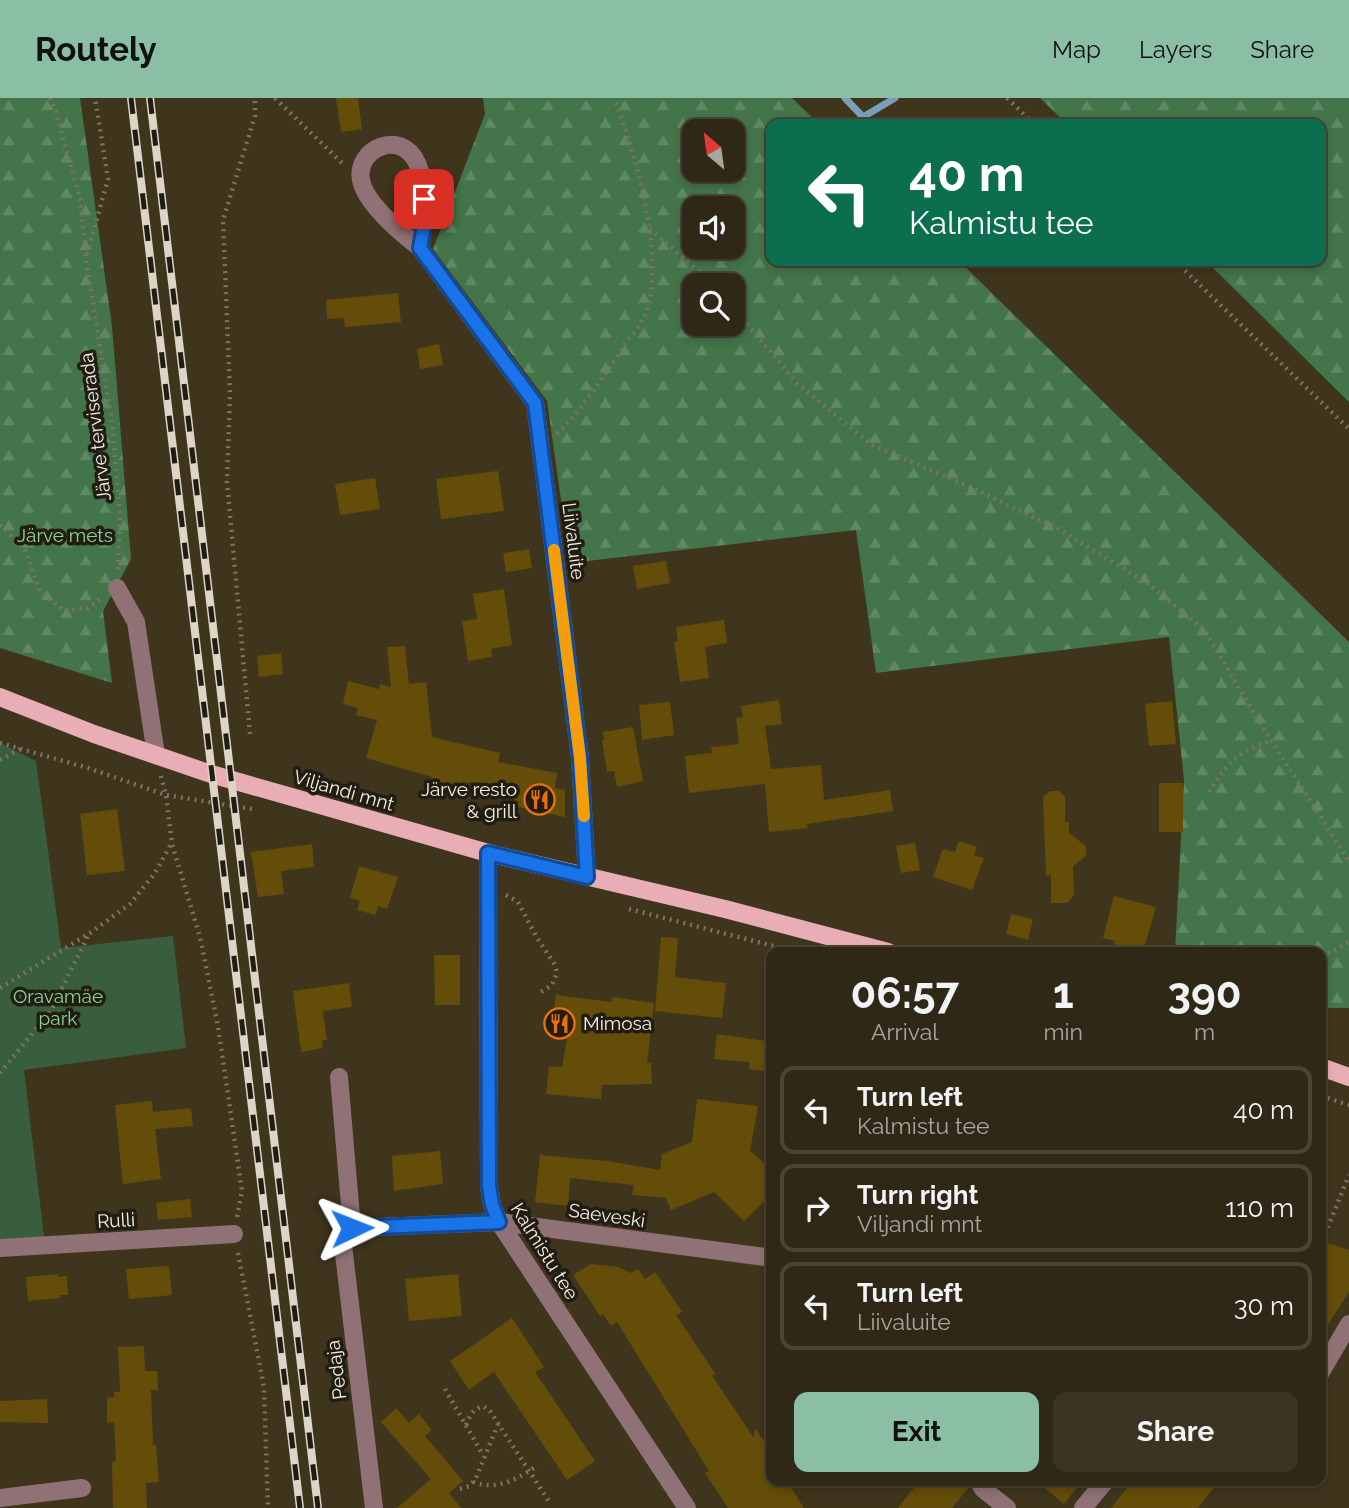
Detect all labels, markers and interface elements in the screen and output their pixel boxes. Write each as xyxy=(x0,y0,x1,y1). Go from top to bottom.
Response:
text: Routely xyxy=(35,30,157,69)
text: Map xyxy=(1052,35,1101,64)
text: Layers xyxy=(1139,35,1212,64)
text: Share xyxy=(1250,35,1314,64)
north arrow xyxy=(682,119,746,182)
map controls xyxy=(682,119,745,336)
text: 40 m xyxy=(909,145,1024,202)
icon: left xyxy=(794,147,885,238)
pin xyxy=(394,169,454,229)
icon: arrive xyxy=(405,180,443,218)
button: sound xyxy=(682,196,745,259)
text: Kalmistu tee xyxy=(909,204,1093,241)
button: search xyxy=(682,273,745,336)
street label: Järve terviserada xyxy=(75,351,115,503)
street label: Liivaluite xyxy=(558,501,590,581)
park label: Järve mets xyxy=(17,524,113,546)
street label: Viljandi mnt xyxy=(291,765,397,815)
place label: Järve resto & grill xyxy=(421,778,518,822)
restaurant icon: Järve resto & grill xyxy=(523,783,557,817)
text: 06:57 xyxy=(850,969,959,1018)
text: 1 xyxy=(1053,969,1074,1018)
text: 390 xyxy=(1168,969,1241,1018)
park label: Oravamäe park xyxy=(13,985,103,1029)
restaurant icon: Mimosa xyxy=(543,1006,577,1040)
place label: Mimosa xyxy=(583,1012,652,1034)
text: Arrival xyxy=(871,1018,938,1045)
text: min xyxy=(1043,1018,1083,1045)
text: m xyxy=(1194,1018,1215,1045)
text: Turn left xyxy=(857,1082,963,1112)
icon: left xyxy=(798,1091,836,1129)
text: 40 m xyxy=(1233,1095,1294,1125)
text: Kalmistu tee xyxy=(857,1112,990,1139)
text: Turn right xyxy=(857,1180,978,1210)
icon: right xyxy=(798,1189,836,1227)
position arrow xyxy=(315,1191,389,1265)
text: 110 m xyxy=(1225,1193,1294,1223)
street label: Kalmistu tee xyxy=(507,1199,583,1303)
street label: Saeveski xyxy=(567,1199,647,1231)
street label: Rulli xyxy=(96,1208,136,1232)
text: Viljandi mnt xyxy=(857,1210,982,1237)
text: Turn left xyxy=(857,1278,963,1308)
icon: left xyxy=(798,1287,836,1325)
text: 30 m xyxy=(1234,1291,1294,1321)
text: Liivaluite xyxy=(857,1308,951,1335)
street label: Pedaja xyxy=(321,1339,351,1401)
button: Exit xyxy=(794,1392,1039,1472)
button: Share xyxy=(1053,1392,1298,1472)

